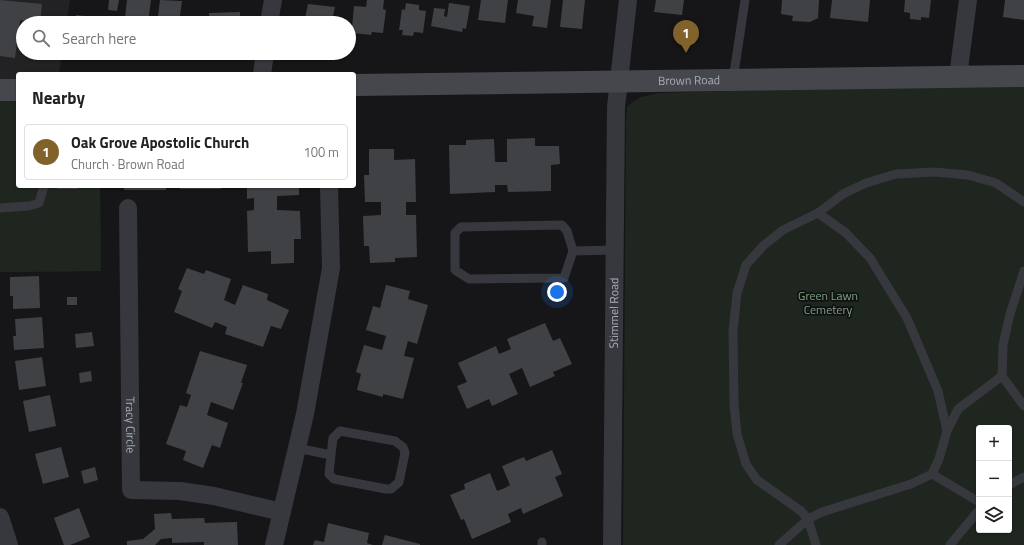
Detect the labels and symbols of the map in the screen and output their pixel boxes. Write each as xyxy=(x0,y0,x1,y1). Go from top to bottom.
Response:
pin: 1 xyxy=(673,20,699,53)
street label: Brown Road xyxy=(658,70,720,90)
street label: Stimmel Road xyxy=(604,277,623,349)
your location xyxy=(547,282,567,302)
park label: Green Lawn Cemetery xyxy=(798,286,858,319)
street label: Tracy Circle xyxy=(121,397,141,453)

